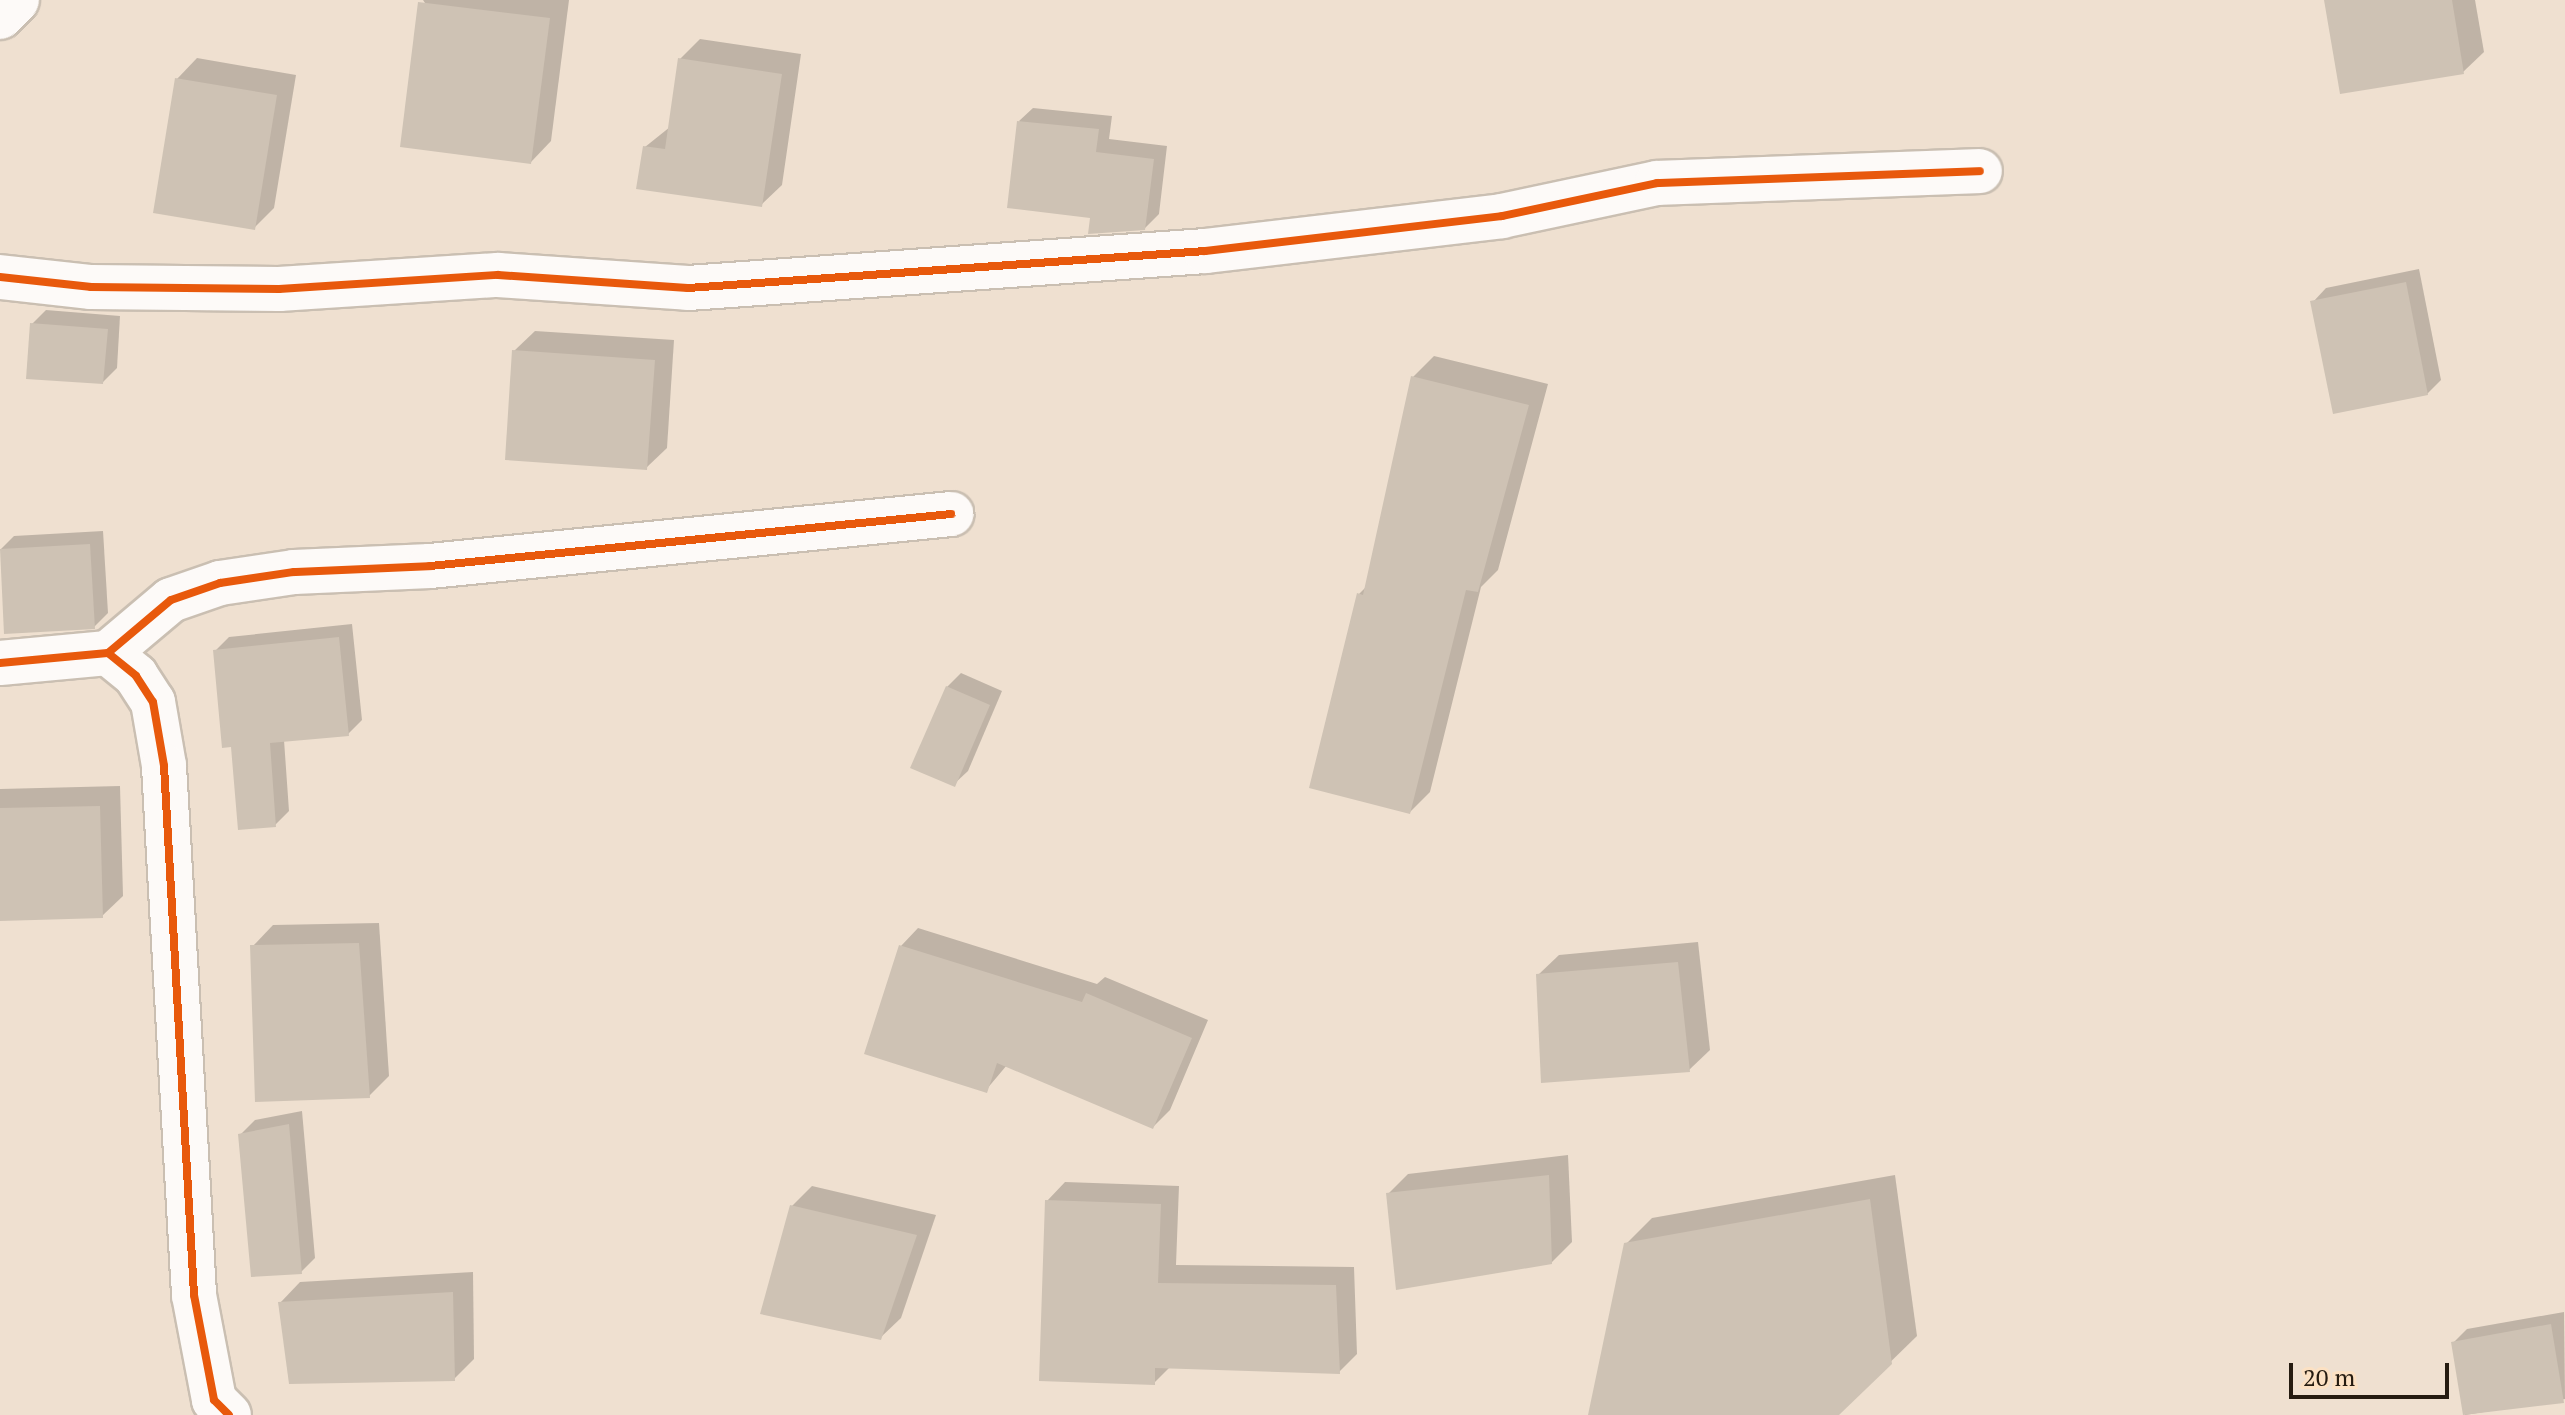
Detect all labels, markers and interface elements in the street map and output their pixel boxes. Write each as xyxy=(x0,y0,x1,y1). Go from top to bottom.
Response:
scale bar xyxy=(2293,1347,2453,1397)
text: 20 m xyxy=(2303,1361,2355,1393)

